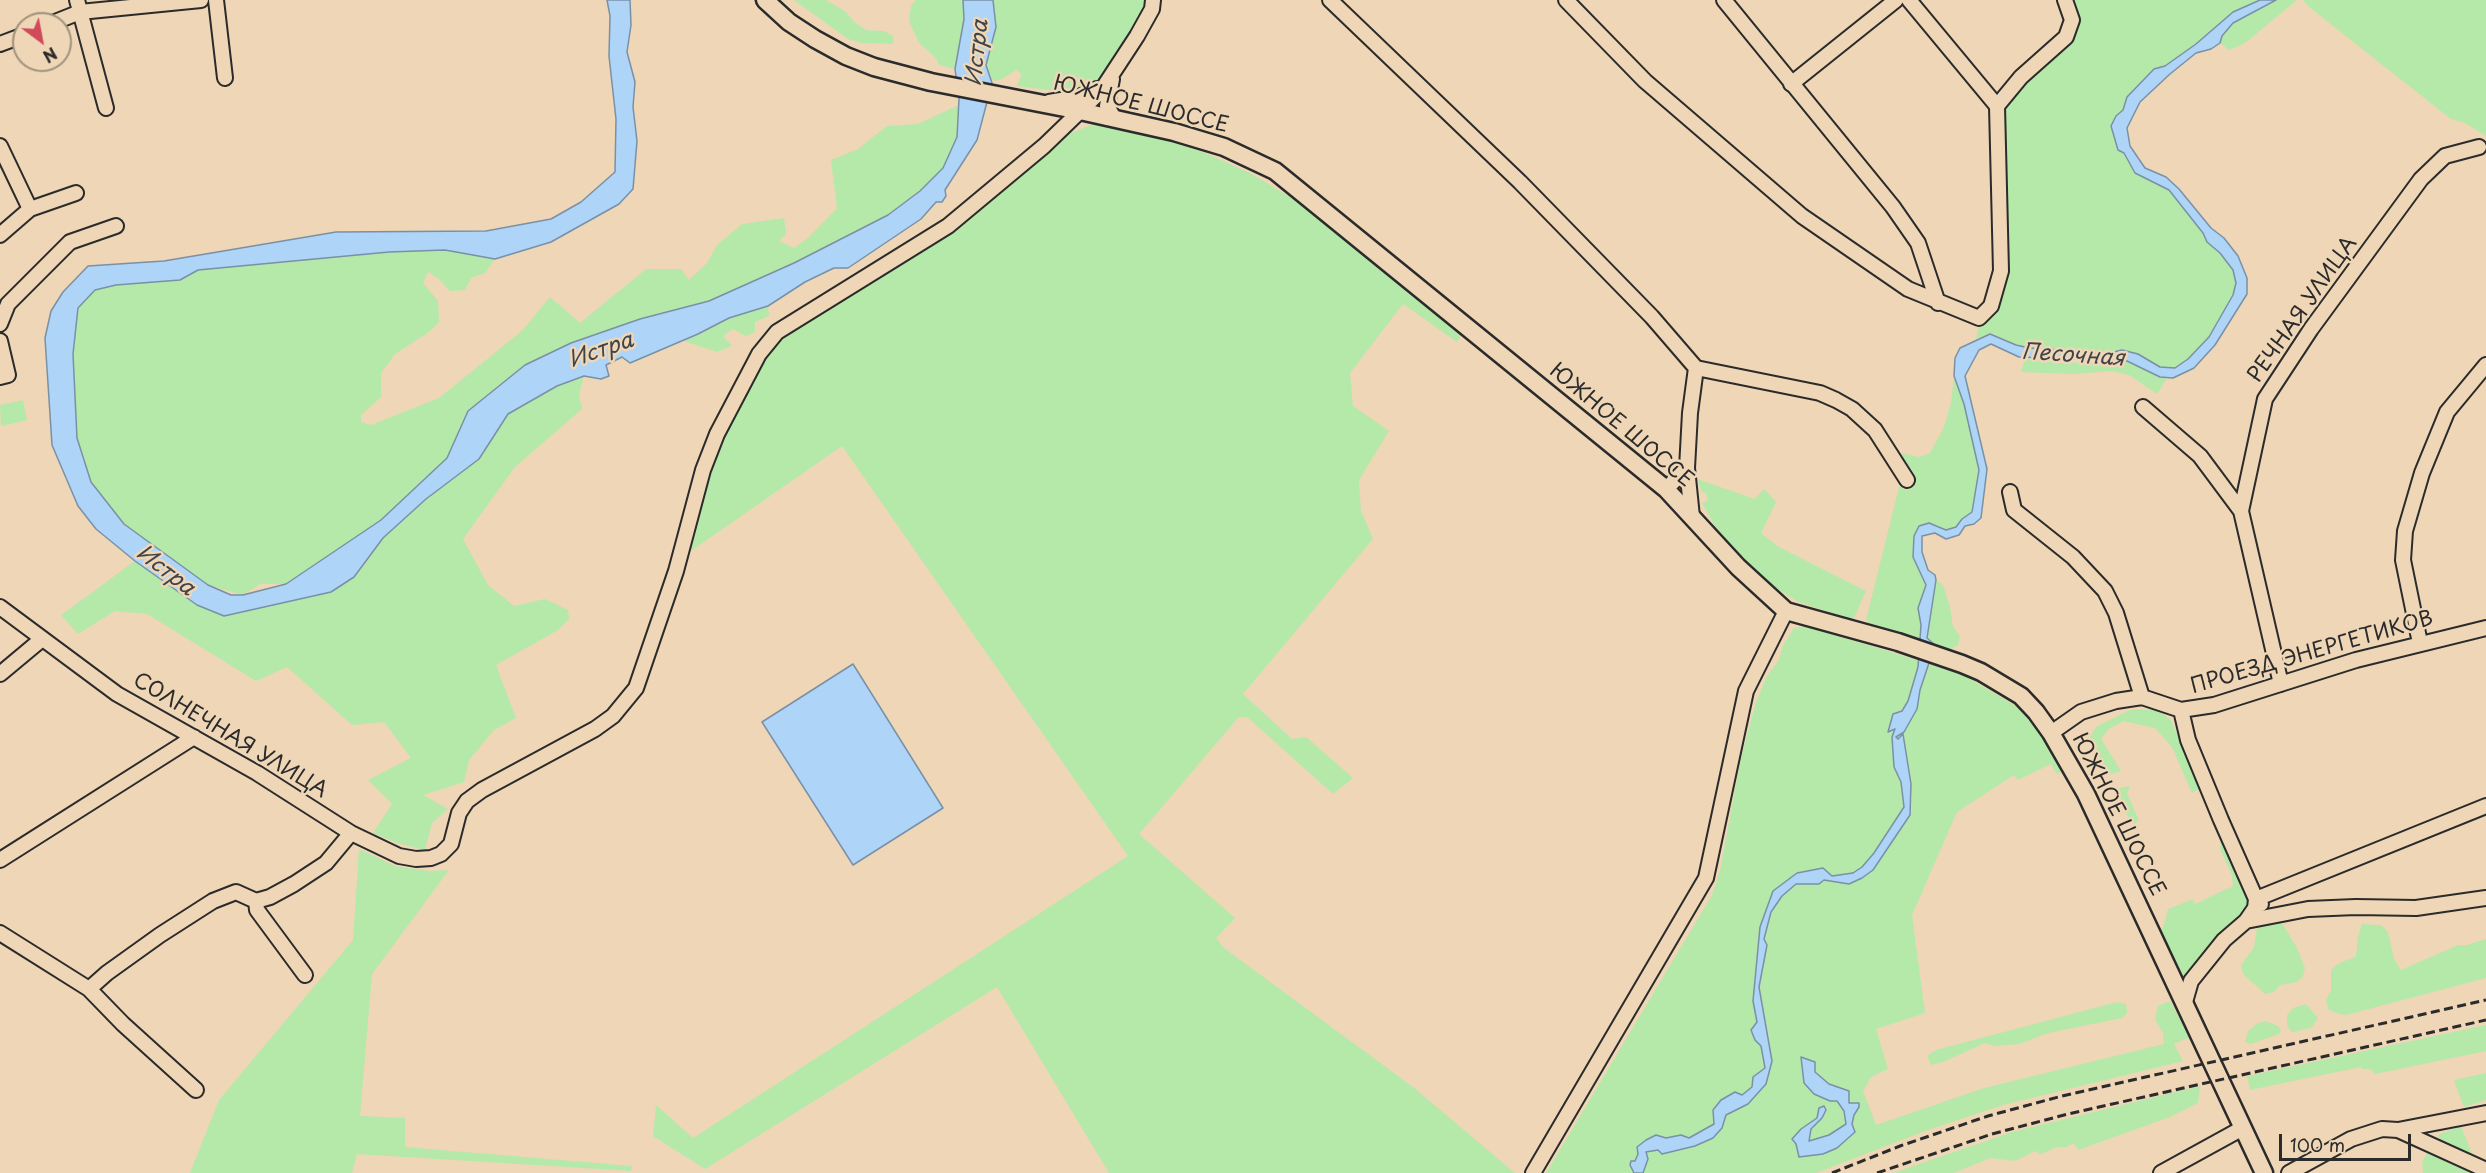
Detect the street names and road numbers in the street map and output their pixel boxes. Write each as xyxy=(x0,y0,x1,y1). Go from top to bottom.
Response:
street label: ЮЖНОЕ ШОССЕ xyxy=(1051,71,1231,139)
street label: РЕЧНАЯ УЛИЦА xyxy=(2243,232,2363,388)
street label: ЮЖНОЕ ШОССЕ xyxy=(1544,359,1698,493)
street label: ПРОЕЗД ЭНЕРГЕТИКОВ xyxy=(2188,606,2436,700)
street label: СОЛНЕЧНАЯ УЛИЦА xyxy=(128,668,332,804)
street label: ЮЖНОЕ ШОССЕ xyxy=(2066,729,2170,901)

